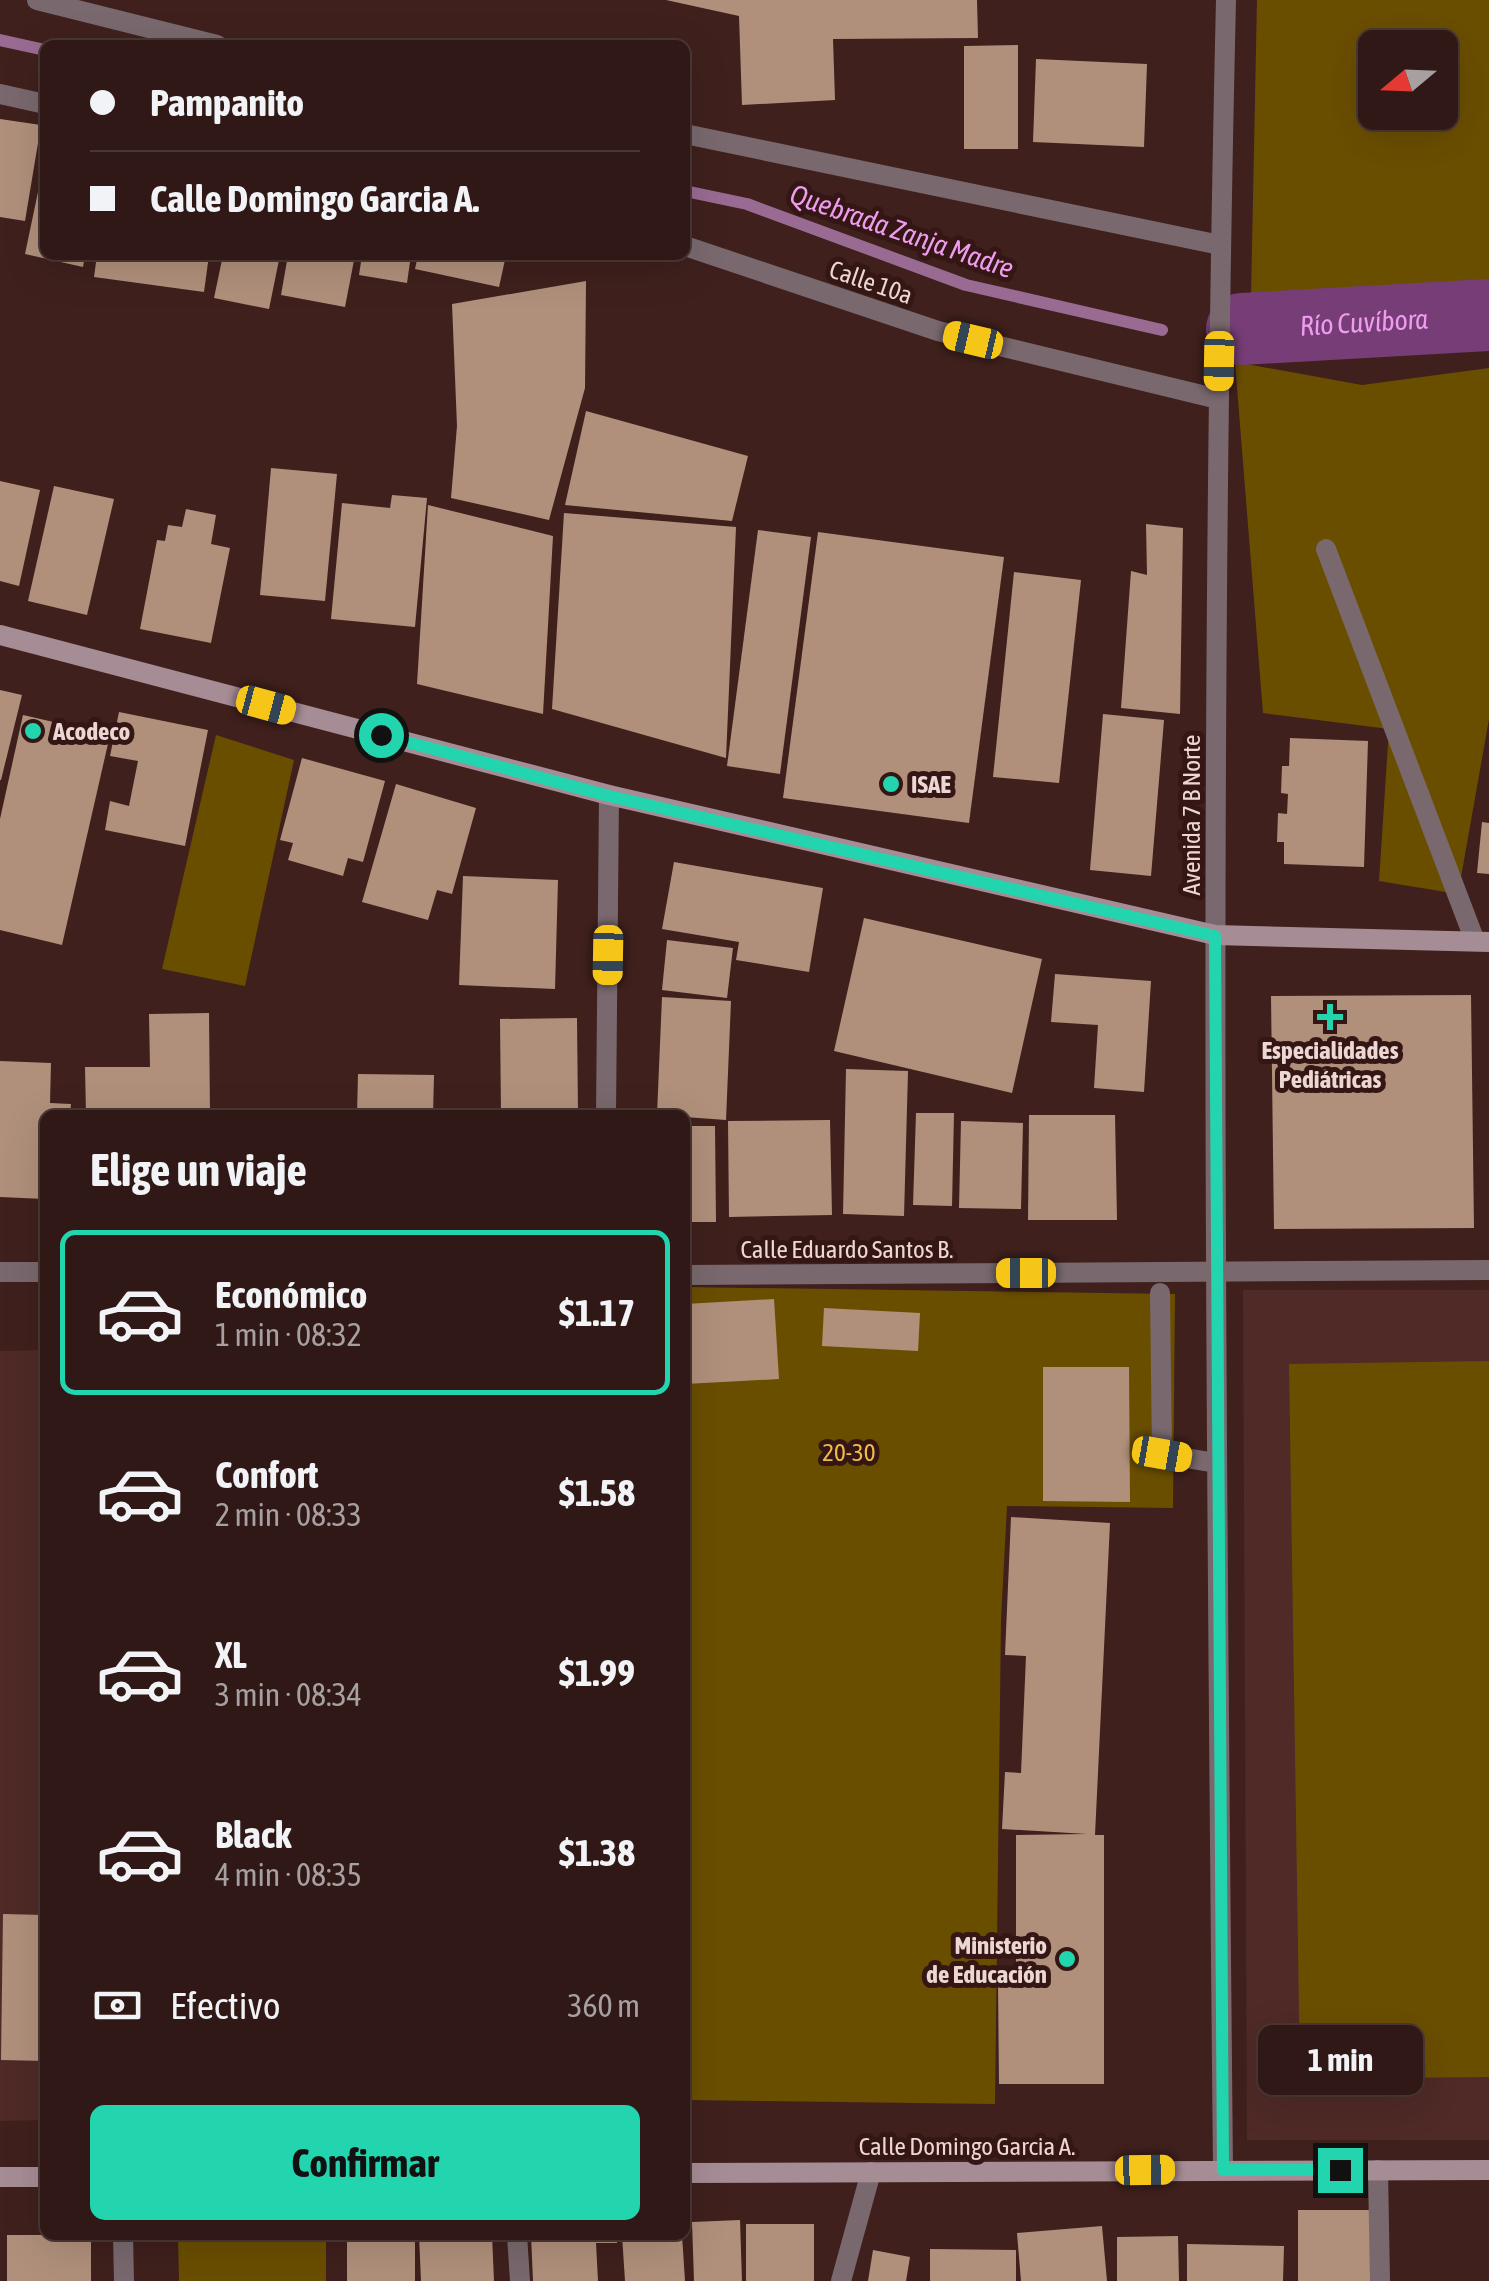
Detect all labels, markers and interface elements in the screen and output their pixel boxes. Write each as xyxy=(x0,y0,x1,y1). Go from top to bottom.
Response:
north arrow xyxy=(1358,30,1458,130)
map controls xyxy=(1358,30,1458,130)
text: Pampanito xyxy=(150,81,304,124)
text: Calle Domingo Garcia A. xyxy=(150,177,479,220)
water label: Quebrada Zanja Madre xyxy=(786,178,1018,284)
street label: Calle 10a xyxy=(826,255,916,309)
water label: Río Cuvíbora xyxy=(1299,302,1429,342)
car xyxy=(940,319,1006,361)
car xyxy=(1203,331,1235,391)
car xyxy=(233,683,299,727)
route start xyxy=(359,713,404,758)
place label: Acodeco xyxy=(52,717,130,745)
marker: Acodeco xyxy=(22,720,44,742)
street label: Avenida 7 B Norte xyxy=(1177,735,1205,895)
place label: ISAE xyxy=(911,770,951,798)
marker: ISAE xyxy=(880,773,902,795)
car xyxy=(592,925,624,985)
marker: Especialidades Pediátricas xyxy=(1317,1004,1343,1030)
place label: Especialidades Pediátricas xyxy=(1261,1036,1399,1093)
text: Elige un viaje xyxy=(90,1144,307,1196)
street label: Calle Eduardo Santos B. xyxy=(741,1235,953,1263)
car xyxy=(996,1258,1056,1288)
icon: car xyxy=(95,1268,185,1358)
text: Económico xyxy=(215,1273,367,1316)
text: $1.17 xyxy=(559,1291,635,1334)
text: 1 min · 08:32 xyxy=(215,1316,362,1353)
car xyxy=(1130,1434,1194,1474)
park label: 20-30 xyxy=(822,1438,876,1466)
icon: car xyxy=(95,1448,185,1538)
text: Confort xyxy=(215,1453,319,1496)
text: $1.58 xyxy=(559,1471,635,1514)
text: 2 min · 08:33 xyxy=(215,1496,362,1533)
icon: car xyxy=(95,1628,185,1718)
text: XL xyxy=(215,1633,247,1676)
text: $1.99 xyxy=(559,1651,635,1694)
text: 3 min · 08:34 xyxy=(215,1676,362,1713)
icon: car xyxy=(95,1808,185,1898)
text: Black xyxy=(215,1813,292,1856)
text: $1.38 xyxy=(559,1831,635,1874)
text: 4 min · 08:35 xyxy=(215,1856,362,1893)
place label: Ministerio de Educación xyxy=(926,1931,1047,1988)
marker: Ministerio de Educación xyxy=(1056,1948,1078,1970)
icon: cash xyxy=(90,1978,145,2033)
text: Efectivo xyxy=(170,1984,281,2027)
text: 360 m xyxy=(567,1987,640,2024)
callout: 1 min xyxy=(1258,2025,1422,2095)
text: 1 min xyxy=(1308,2041,1373,2078)
button: Confirmar xyxy=(90,2105,640,2220)
street label: Calle Domingo Garcia A. xyxy=(859,2132,1075,2160)
route end xyxy=(1318,2148,1363,2193)
car xyxy=(1115,2154,1175,2186)

